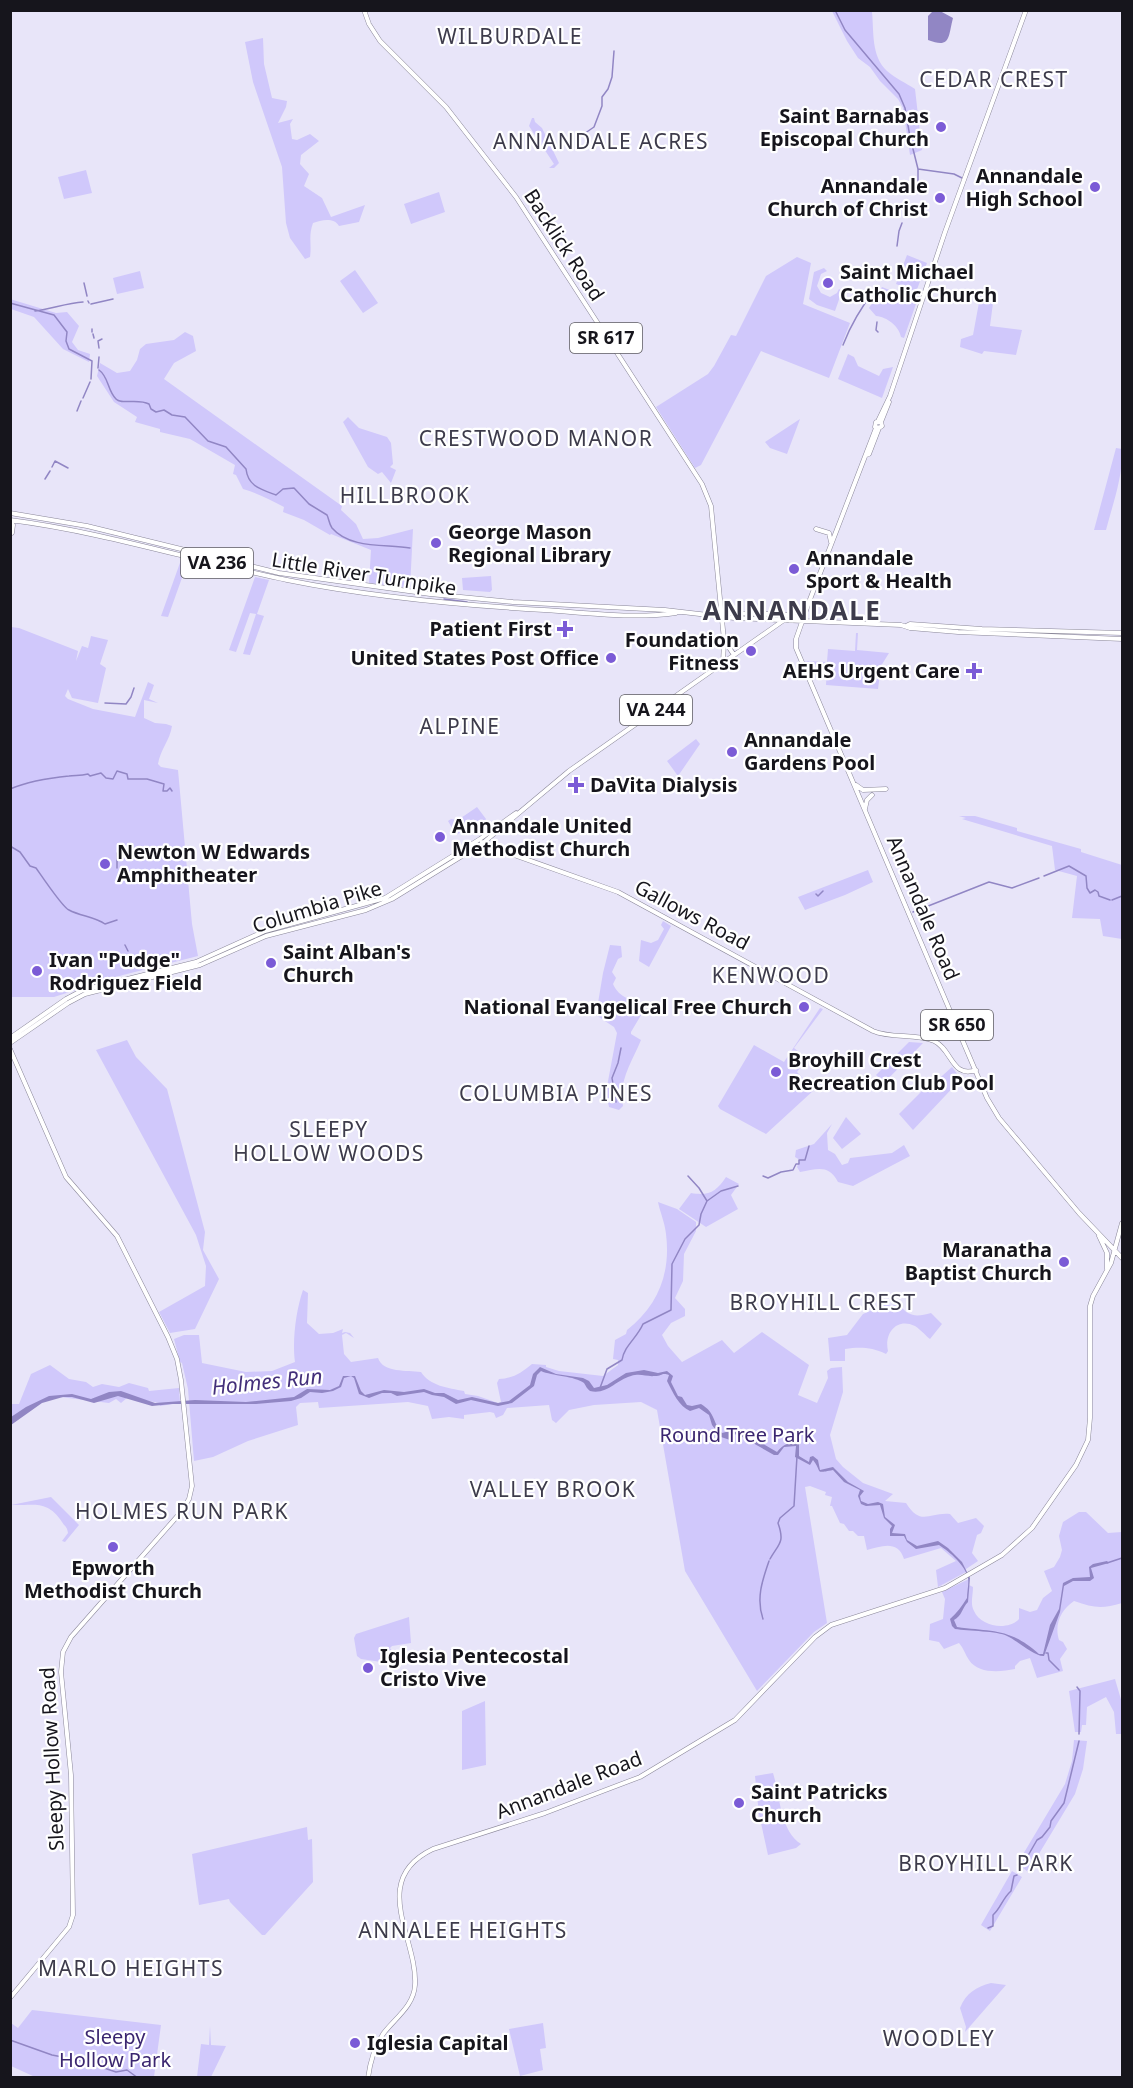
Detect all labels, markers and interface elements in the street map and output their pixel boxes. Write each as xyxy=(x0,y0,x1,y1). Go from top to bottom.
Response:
district label: WILBURDALE xyxy=(437,22,583,50)
district label: CEDAR CREST xyxy=(919,65,1069,93)
place label: Saint Barnabas Episcopal Church xyxy=(760,102,929,152)
marker: Saint Barnabas Episcopal Church xyxy=(934,120,948,134)
district label: ANNANDALE ACRES xyxy=(493,127,709,155)
place label: Annandale High School xyxy=(966,162,1083,212)
place label: Annandale Church of Christ xyxy=(767,172,928,222)
marker: Annandale High School xyxy=(1088,180,1102,194)
street label: Backlick Road xyxy=(518,184,611,306)
marker: Annandale Church of Christ xyxy=(933,191,947,205)
place label: Saint Michael Catholic Church xyxy=(840,258,997,308)
marker: Saint Michael Catholic Church xyxy=(821,276,835,290)
road number: SR 617 xyxy=(570,323,642,353)
district label: CRESTWOOD MANOR xyxy=(419,424,653,452)
district label: HILLBROOK xyxy=(340,481,470,509)
place label: George Mason Regional Library xyxy=(448,518,612,568)
marker: George Mason Regional Library xyxy=(429,536,443,550)
place label: Annandale Sport & Health xyxy=(806,544,952,594)
street label: Little River Turnpike xyxy=(270,546,458,601)
road number: VA 236 xyxy=(181,548,253,578)
marker: Annandale Sport & Health xyxy=(787,562,801,576)
district label: ANNANDALE xyxy=(703,592,881,628)
place label: Patient First xyxy=(430,615,552,642)
marker: Patient First xyxy=(556,620,574,638)
place label: Foundation Fitness xyxy=(625,626,739,676)
place label: United States Post Office xyxy=(351,644,599,671)
marker: Foundation Fitness xyxy=(744,644,758,658)
marker: United States Post Office xyxy=(604,651,618,665)
place label: AEHS Urgent Care xyxy=(783,657,960,684)
marker: AEHS Urgent Care xyxy=(965,662,983,680)
road number: VA 244 xyxy=(620,695,692,725)
district label: ALPINE xyxy=(420,712,500,740)
place label: Annandale Gardens Pool xyxy=(744,726,875,776)
marker: Annandale Gardens Pool xyxy=(725,745,739,759)
place label: DaVita Dialysis xyxy=(590,771,738,798)
marker: DaVita Dialysis xyxy=(567,776,585,794)
place label: Annandale United Methodist Church xyxy=(452,812,632,862)
marker: Annandale United Methodist Church xyxy=(433,830,447,844)
street label: Annandale Road xyxy=(881,832,966,984)
place label: Newton W Edwards Amphitheater xyxy=(117,838,310,888)
marker: Newton W Edwards Amphitheater xyxy=(98,857,112,871)
street label: Gallows Road xyxy=(630,873,754,956)
street label: Columbia Pike xyxy=(249,874,385,939)
place label: Saint Alban's Church xyxy=(283,938,411,988)
place label: Ivan "Pudge" Rodriguez Field xyxy=(49,946,202,996)
marker: Saint Alban's Church xyxy=(264,956,278,970)
district label: KENWOOD xyxy=(712,961,830,989)
marker: Ivan "Pudge" Rodriguez Field xyxy=(30,964,44,978)
place label: National Evangelical Free Church xyxy=(464,993,792,1020)
marker: National Evangelical Free Church xyxy=(797,1000,811,1014)
road number: SR 650 xyxy=(921,1010,993,1040)
place label: Broyhill Crest Recreation Club Pool xyxy=(788,1046,994,1096)
marker: Broyhill Crest Recreation Club Pool xyxy=(769,1065,783,1079)
district label: COLUMBIA PINES xyxy=(459,1079,653,1107)
district label: SLEEPY HOLLOW WOODS xyxy=(233,1115,425,1167)
place label: Maranatha Baptist Church xyxy=(905,1236,1052,1286)
marker: Maranatha Baptist Church xyxy=(1057,1255,1071,1269)
district label: BROYHILL CREST xyxy=(729,1288,917,1316)
water label: Holmes Run xyxy=(210,1361,324,1401)
park label: Round Tree Park xyxy=(660,1421,815,1448)
district label: VALLEY BROOK xyxy=(470,1475,636,1503)
district label: HOLMES RUN PARK xyxy=(75,1497,289,1525)
marker: Epworth Methodist Church xyxy=(106,1540,120,1554)
place label: Epworth Methodist Church xyxy=(24,1554,202,1604)
place label: Iglesia Pentecostal Cristo Vive xyxy=(380,1642,569,1692)
marker: Iglesia Pentecostal Cristo Vive xyxy=(361,1661,375,1675)
street label: Sleepy Hollow Road xyxy=(33,1666,70,1852)
street label: Annandale Road xyxy=(492,1744,646,1825)
place label: Saint Patricks Church xyxy=(751,1778,888,1828)
marker: Saint Patricks Church xyxy=(732,1796,746,1810)
district label: BROYHILL PARK xyxy=(898,1849,1074,1877)
district label: ANNALEE HEIGHTS xyxy=(358,1916,568,1944)
district label: MARLO HEIGHTS xyxy=(38,1954,224,1982)
park label: Sleepy Hollow Park xyxy=(59,2023,171,2073)
district label: WOODLEY xyxy=(883,2024,995,2052)
place label: Iglesia Capital xyxy=(367,2029,509,2056)
marker: Iglesia Capital xyxy=(348,2036,362,2050)

